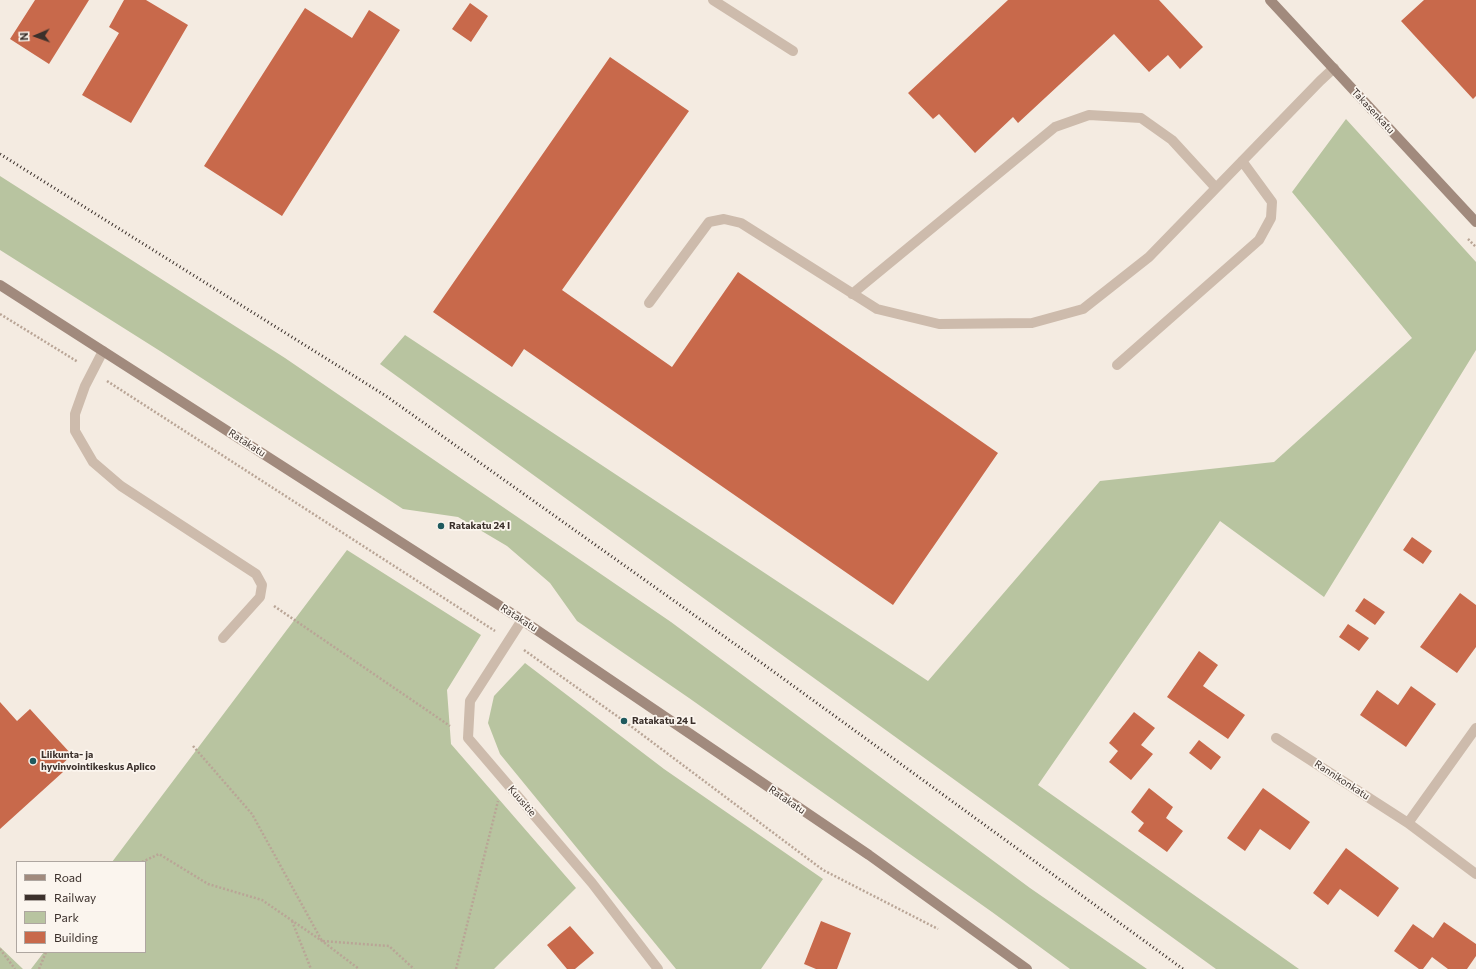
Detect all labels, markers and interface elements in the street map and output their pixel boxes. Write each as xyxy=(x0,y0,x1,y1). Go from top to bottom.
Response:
north arrow xyxy=(16,16,56,56)
text: N xyxy=(17,32,30,41)
street label: Takasenkatu xyxy=(1349,86,1397,136)
street label: Ratakatu xyxy=(226,427,268,459)
place label: Ratakatu 24 I xyxy=(449,520,510,532)
marker: Ratakatu 24 I xyxy=(436,521,446,531)
street label: Ratakatu xyxy=(498,602,540,634)
place label: Ratakatu 24 L xyxy=(632,715,696,727)
marker: Ratakatu 24 L xyxy=(619,716,629,726)
place label: Liikunta- ja hyvinvointikeskus Aplico xyxy=(41,749,156,772)
marker: Liikunta- ja hyvinvointikeskus Aplico xyxy=(28,756,38,766)
street label: Rannikonkatu xyxy=(1312,758,1372,802)
street label: Kuusitie xyxy=(505,783,539,819)
street label: Ratakatu xyxy=(766,783,808,817)
legend xyxy=(16,861,146,953)
text: Road xyxy=(54,870,82,884)
text: Railway xyxy=(54,890,96,904)
text: Park xyxy=(54,910,79,924)
text: Building xyxy=(54,930,98,944)

